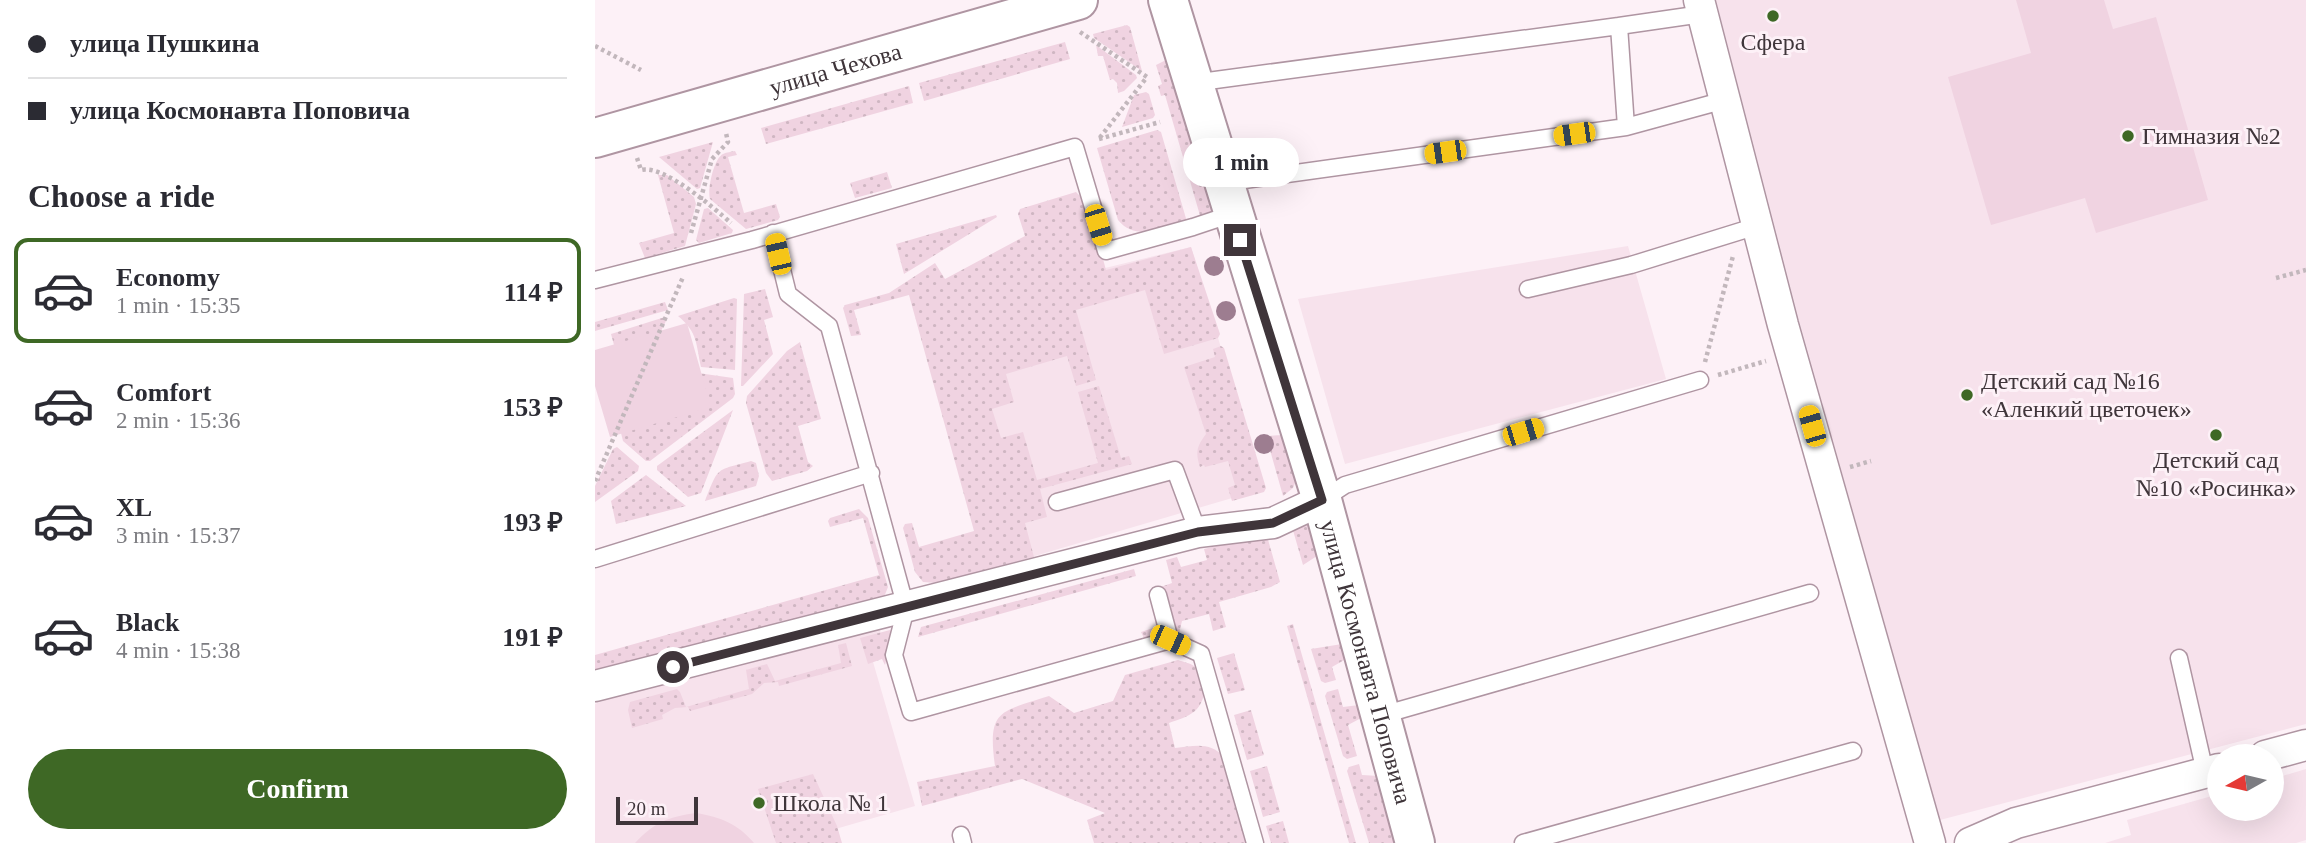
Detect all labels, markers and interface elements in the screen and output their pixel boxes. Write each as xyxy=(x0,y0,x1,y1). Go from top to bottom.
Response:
marker: Сфера xyxy=(1765,8,1781,24)
text: улица Пушкина xyxy=(70,29,260,58)
place label: Сфера xyxy=(1741,29,1806,55)
street label: улица Чехова xyxy=(766,38,905,101)
text: улица Космонавта Поповича xyxy=(70,96,410,125)
car xyxy=(1552,121,1597,147)
place label: Гимназия №2 xyxy=(2142,123,2281,149)
marker: Гимназия №2 xyxy=(2120,128,2136,144)
callout: 1 min xyxy=(1182,138,1298,188)
car xyxy=(1423,139,1468,165)
text: 1 min xyxy=(1213,150,1269,175)
text: Choose a ride xyxy=(28,178,215,214)
car xyxy=(1082,202,1115,248)
route end xyxy=(1224,224,1256,256)
car xyxy=(764,231,793,277)
icon: car xyxy=(32,259,95,322)
text: Economy xyxy=(116,263,220,292)
text: 114 ₽ xyxy=(504,278,563,307)
text: 1 min · 15:35 xyxy=(116,293,241,318)
place label: Детский сад №16 «Аленкий цветочек» xyxy=(1981,368,2192,422)
icon: car xyxy=(32,374,95,437)
text: Comfort xyxy=(116,378,211,407)
marker: Детский сад №16 «Аленкий цветочек» xyxy=(1959,387,1975,403)
text: 153 ₽ xyxy=(502,393,563,422)
car xyxy=(1797,403,1828,449)
text: 2 min · 15:36 xyxy=(116,408,241,433)
car xyxy=(1500,416,1547,448)
marker: Детский сад №10 «Росинка» xyxy=(2208,427,2224,443)
place label: Детский сад №10 «Росинка» xyxy=(2136,447,2296,501)
icon: car xyxy=(32,489,95,552)
text: XL xyxy=(116,493,152,522)
text: 193 ₽ xyxy=(502,508,563,537)
street label: улица Космонавта Поповича xyxy=(1315,517,1417,807)
text: 3 min · 15:37 xyxy=(116,523,241,548)
icon: car xyxy=(32,604,95,667)
text: Black xyxy=(116,608,180,637)
car xyxy=(1147,622,1194,658)
text: 191 ₽ xyxy=(502,623,563,652)
text: 4 min · 15:38 xyxy=(116,638,241,663)
route start xyxy=(657,651,689,683)
north arrow xyxy=(2207,744,2284,821)
map controls xyxy=(2207,744,2284,821)
button: Confirm xyxy=(28,749,567,829)
place label: Школа № 1 xyxy=(773,790,889,816)
scale bar xyxy=(616,794,698,826)
marker: Школа № 1 xyxy=(751,795,767,811)
text: 20 m xyxy=(627,798,666,819)

